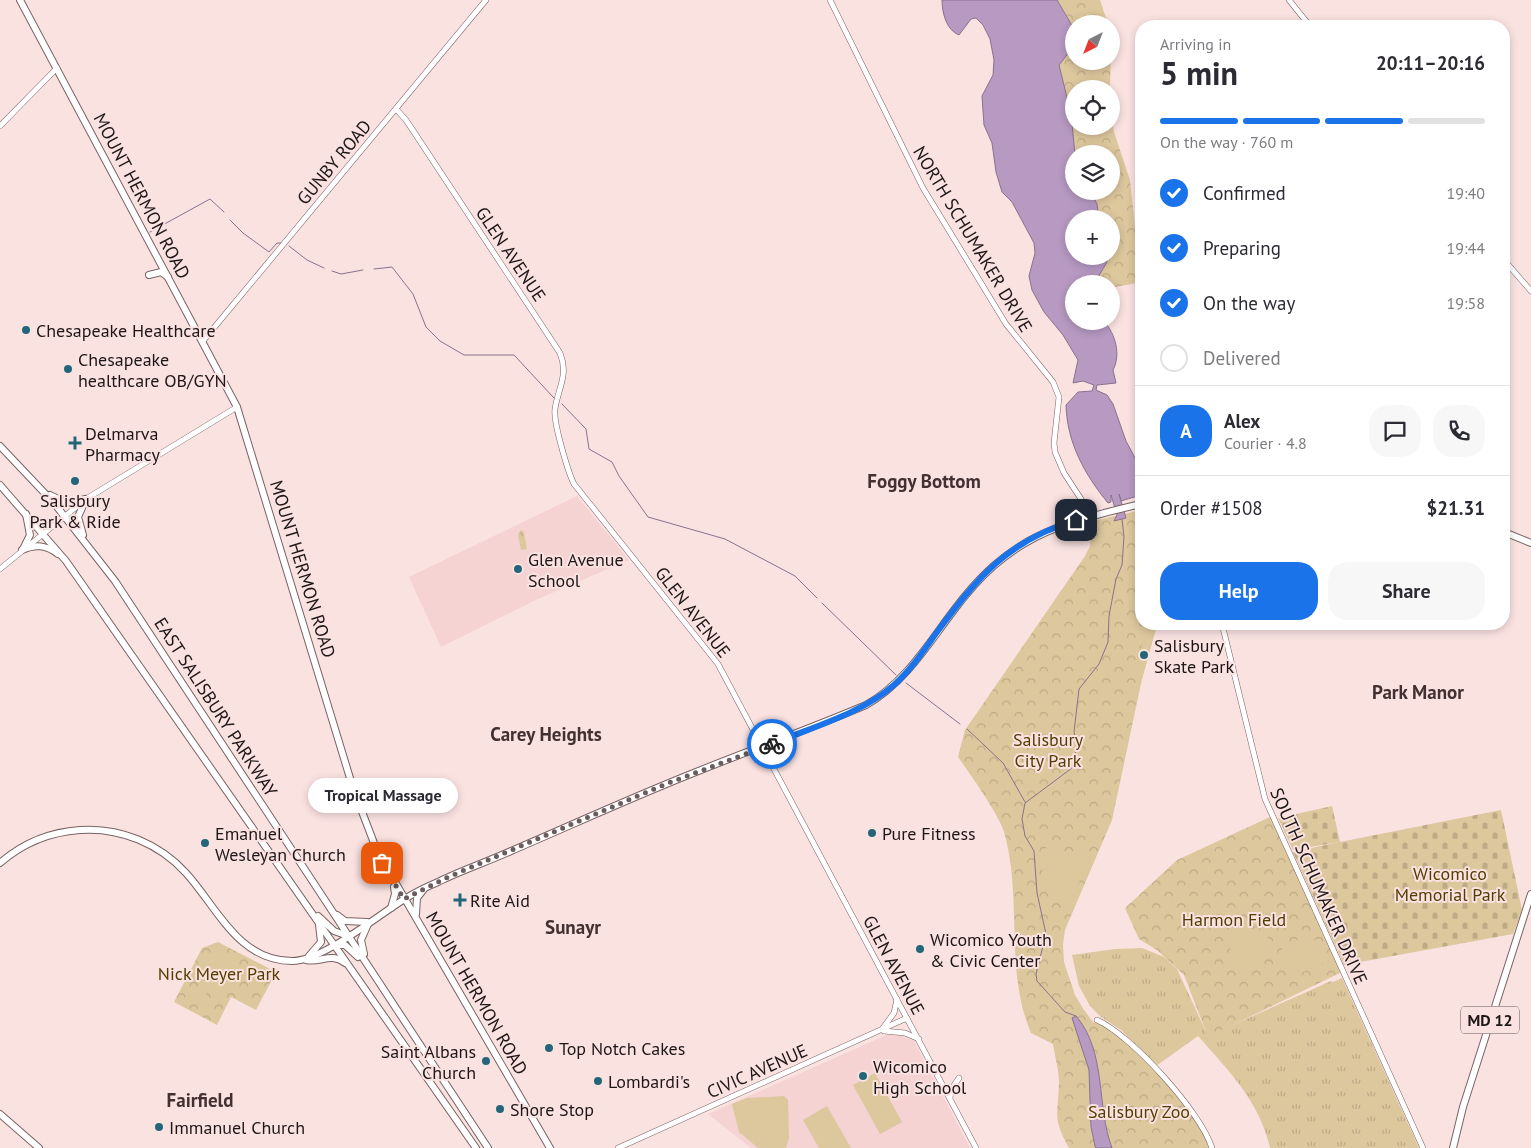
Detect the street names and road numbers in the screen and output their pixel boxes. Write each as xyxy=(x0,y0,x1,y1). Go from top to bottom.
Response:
street label: MOUNT HERMON ROAD xyxy=(89,109,195,283)
street label: GUNBY ROAD xyxy=(292,115,376,209)
street label: NORTH SCHUMAKER DRIVE xyxy=(908,142,1038,336)
street label: GLEN AVENUE xyxy=(471,202,551,306)
street label: MOUNT HERMON ROAD xyxy=(265,477,341,661)
street label: GLEN AVENUE xyxy=(650,562,736,662)
street label: EAST SALISBURY PARKWAY xyxy=(149,613,283,801)
street label: SOUTH SCHUMAKER DRIVE xyxy=(1265,784,1373,988)
street label: MOUNT HERMON ROAD xyxy=(421,907,533,1079)
street label: GLEN AVENUE xyxy=(858,911,930,1019)
road number: MD 12 xyxy=(1461,1006,1519,1034)
street label: CIVIC AVENUE xyxy=(703,1039,811,1103)

